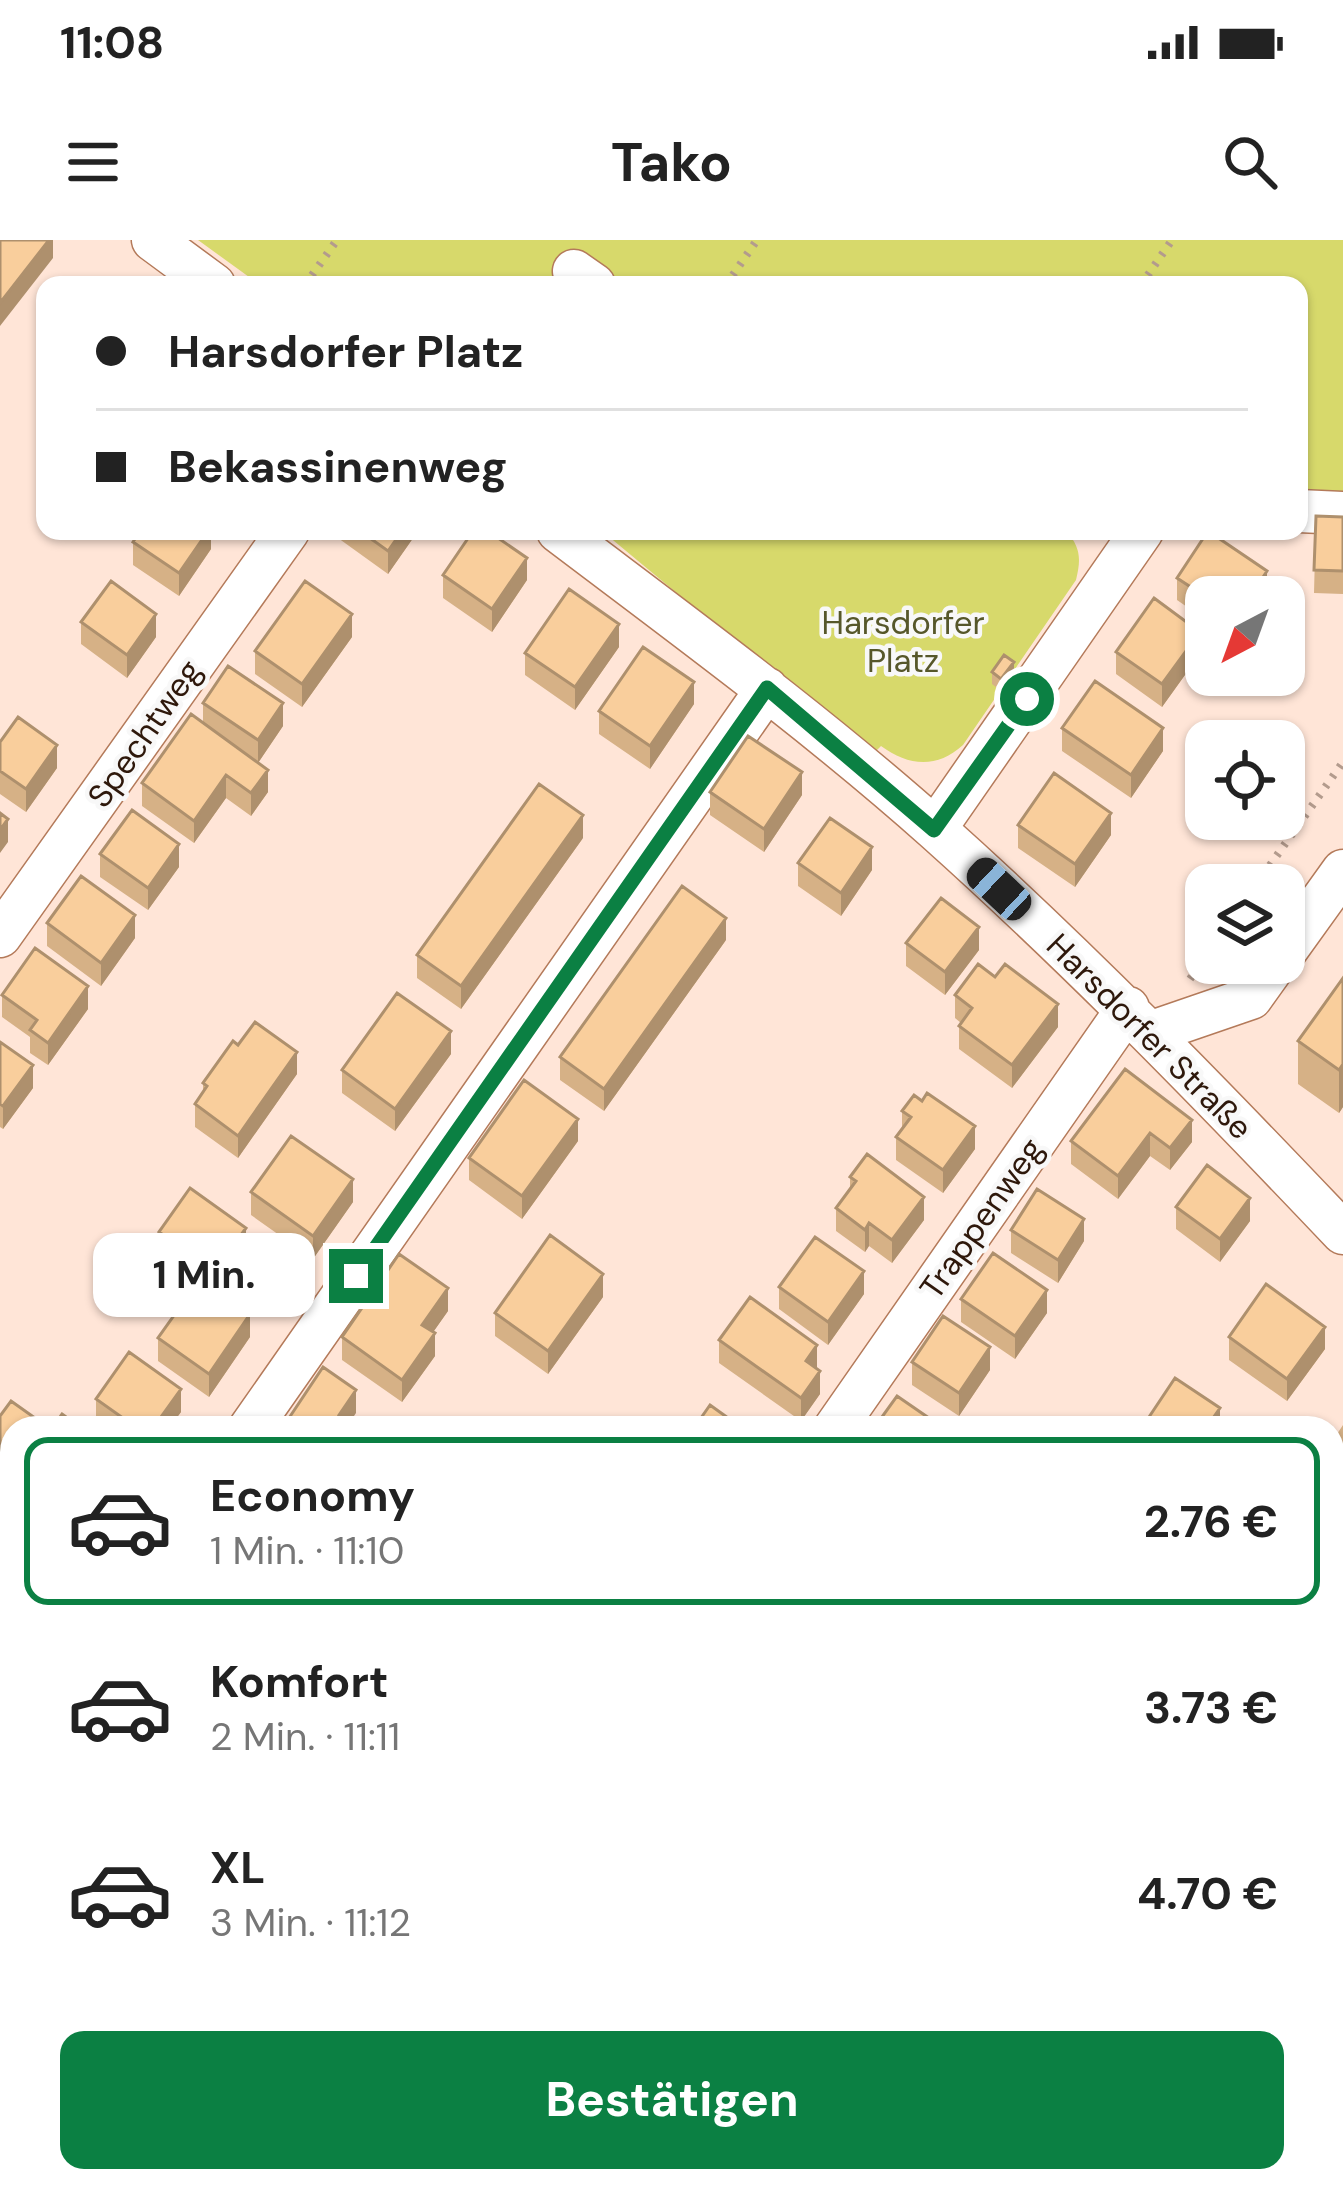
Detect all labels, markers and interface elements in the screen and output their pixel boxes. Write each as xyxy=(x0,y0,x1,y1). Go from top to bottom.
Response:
text: 11:08 xyxy=(60,13,164,72)
text: Tako xyxy=(611,127,732,198)
icon: menu xyxy=(60,129,126,195)
icon: search xyxy=(1217,129,1283,195)
text: Harsdorfer Platz xyxy=(168,322,523,381)
text: Bekassinenweg xyxy=(168,437,508,496)
north arrow xyxy=(1185,576,1305,696)
map controls xyxy=(1185,576,1305,984)
park label: Harsdorfer Platz xyxy=(821,601,985,682)
street label: Spechtweg xyxy=(78,651,211,816)
route start xyxy=(1000,672,1054,726)
button: locate xyxy=(1185,720,1305,840)
car xyxy=(960,851,1038,927)
button: layers xyxy=(1185,864,1305,984)
street label: Harsdorfer Straße xyxy=(1037,924,1262,1149)
street label: Trappenweg xyxy=(910,1129,1053,1307)
callout: 1 Min. xyxy=(92,1234,314,1318)
text: 1 Min. xyxy=(153,1249,255,1300)
route end xyxy=(329,1249,383,1303)
text: Economy xyxy=(210,1466,415,1525)
icon: car xyxy=(66,1467,174,1575)
text: 2.76 € xyxy=(1144,1492,1278,1551)
text: 1 Min. · 11:10 xyxy=(210,1525,404,1576)
text: Komfort xyxy=(210,1652,388,1711)
icon: car xyxy=(66,1653,174,1761)
text: 3.73 € xyxy=(1144,1678,1278,1737)
text: 2 Min. · 11:11 xyxy=(210,1711,400,1762)
text: XL xyxy=(210,1838,265,1897)
icon: car xyxy=(66,1839,174,1947)
text: 4.70 € xyxy=(1137,1864,1278,1923)
text: 3 Min. · 11:12 xyxy=(210,1897,411,1948)
button: Bestätigen xyxy=(60,2031,1284,2169)

